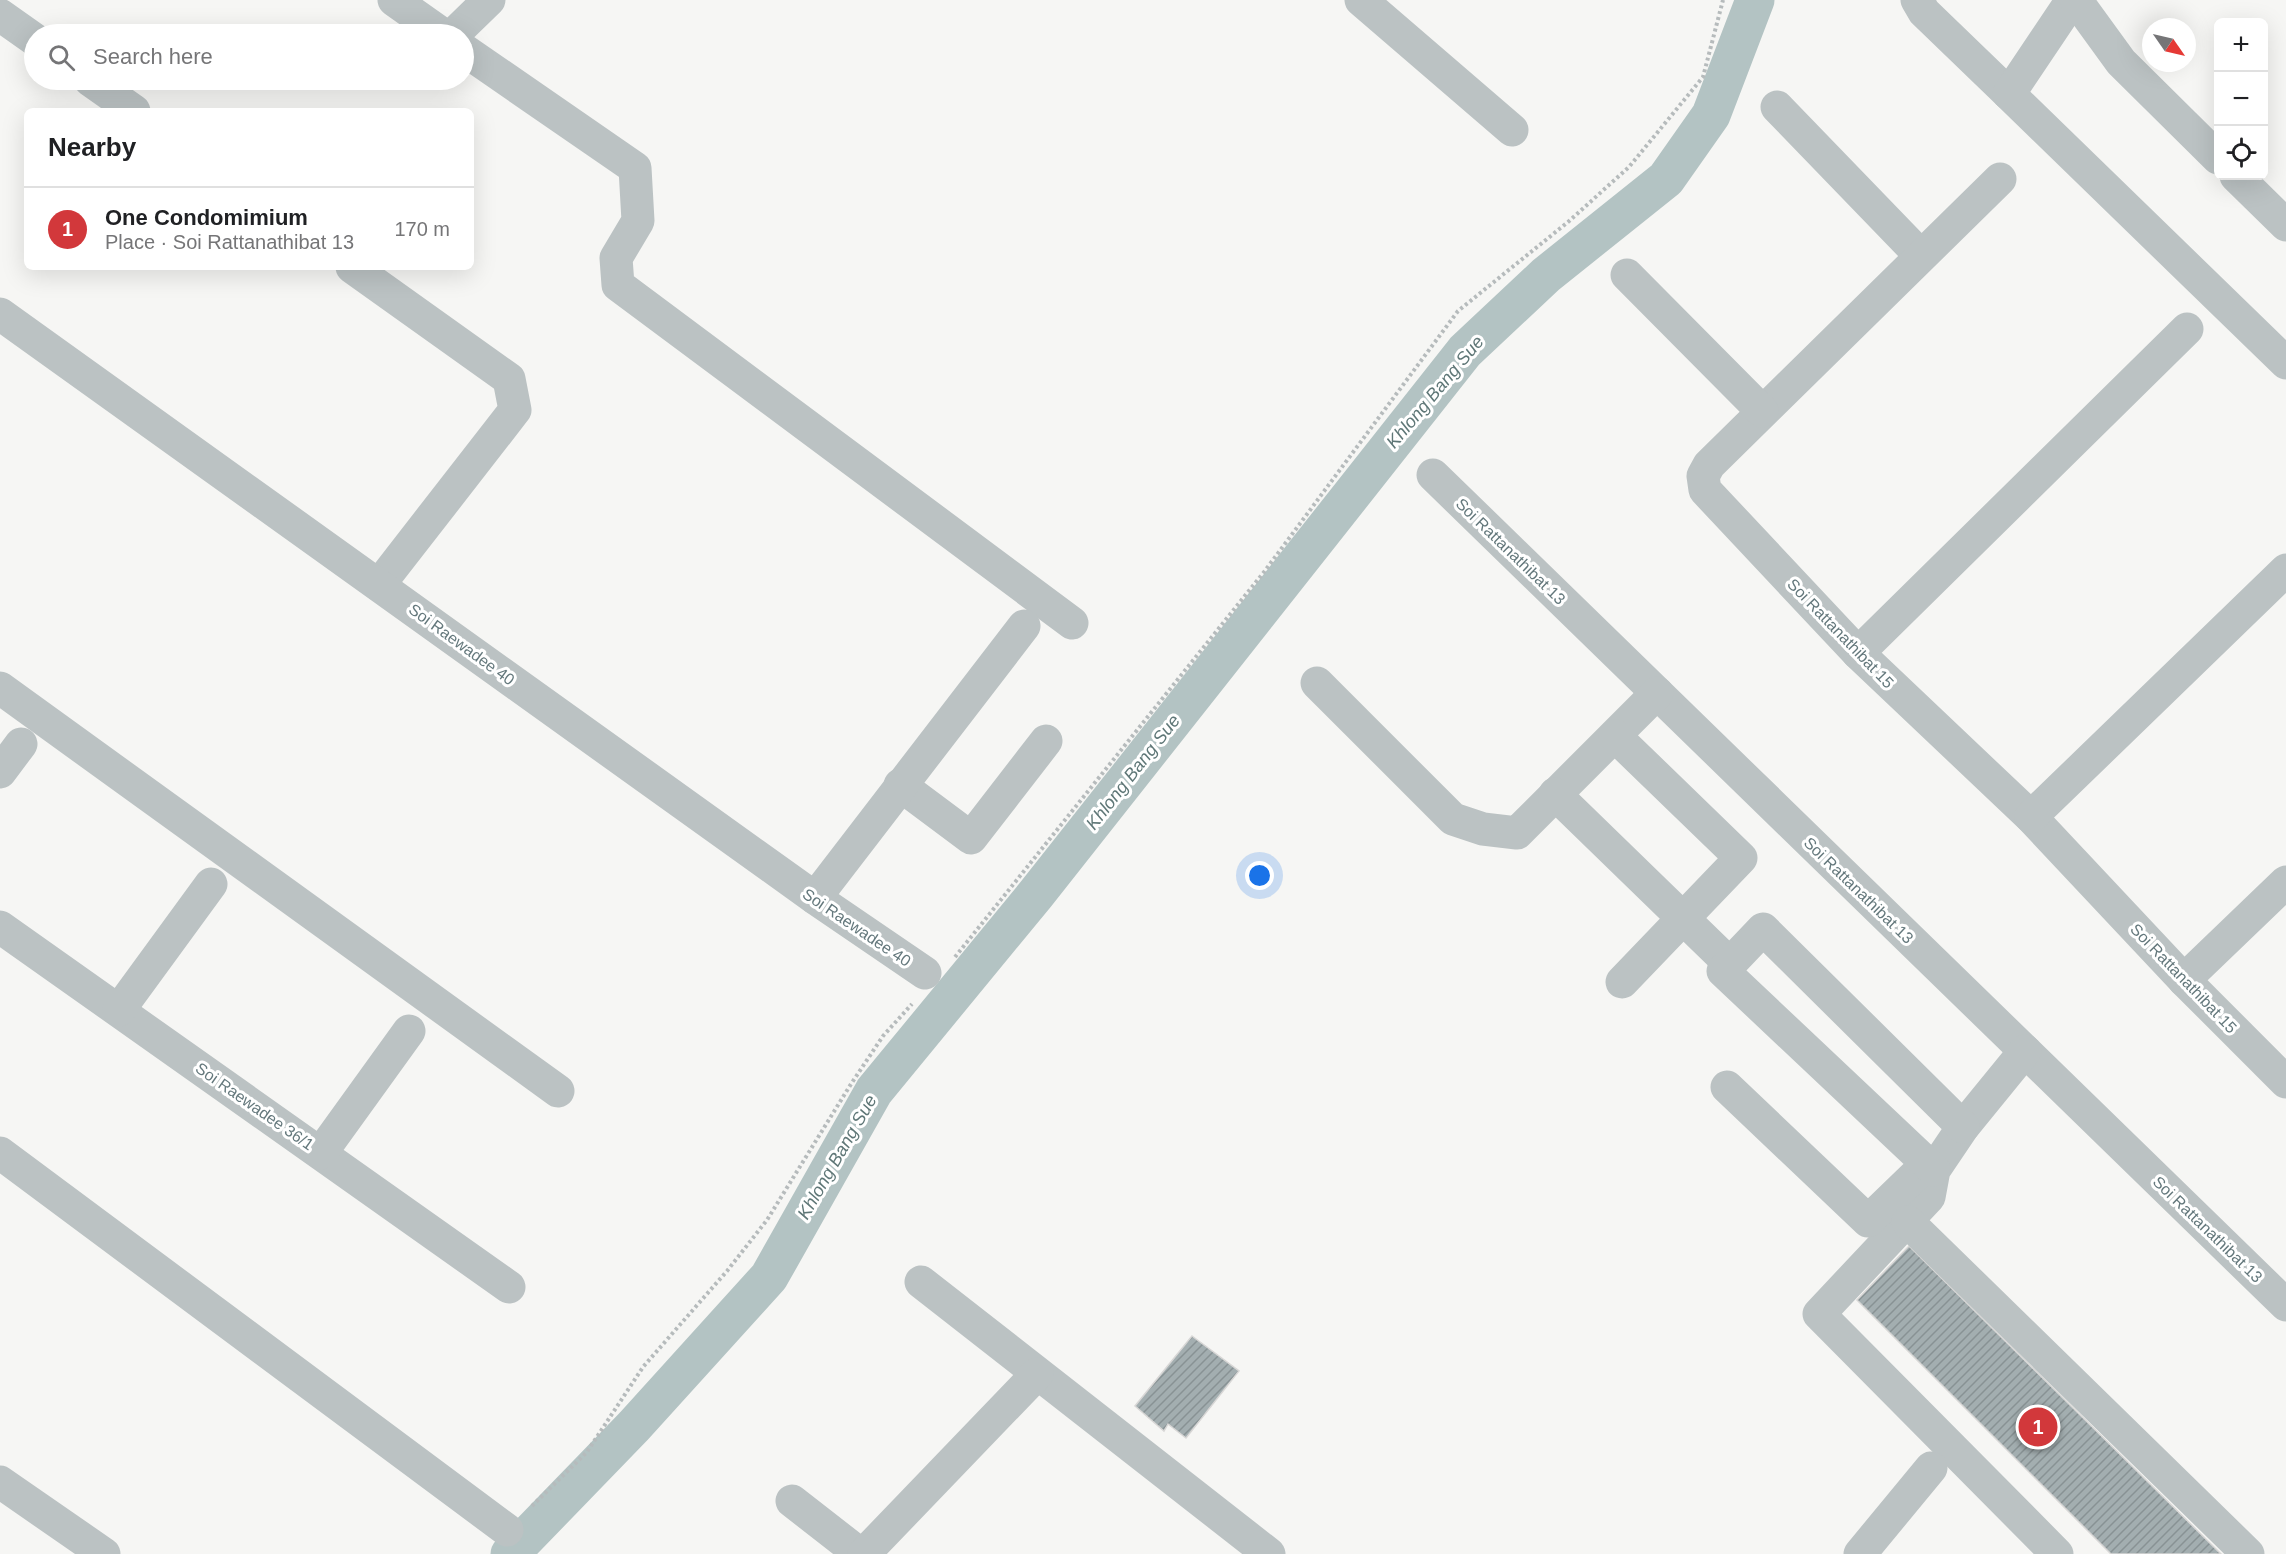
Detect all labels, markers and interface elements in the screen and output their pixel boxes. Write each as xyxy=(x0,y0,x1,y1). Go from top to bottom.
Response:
north arrow xyxy=(2142,18,2196,72)
map controls xyxy=(2214,18,2268,180)
button: + xyxy=(2214,18,2268,72)
search box xyxy=(24,24,474,90)
icon: search xyxy=(45,41,78,74)
text: Search here xyxy=(93,44,213,69)
button: − xyxy=(2214,72,2268,126)
button: locate xyxy=(2214,126,2268,180)
text: Nearby xyxy=(48,132,136,162)
text: One Condomimium xyxy=(105,205,308,230)
text: 1 xyxy=(62,218,73,240)
text: 170 m xyxy=(394,218,450,240)
text: Place · Soi Rattanathibat 13 xyxy=(105,231,354,253)
water label: Khlong Bang Sue xyxy=(1382,332,1488,452)
street label: Soi Rattanathibat 13 xyxy=(1453,495,1569,608)
street label: Soi Rattanathibat 15 xyxy=(1784,575,1897,691)
street label: Soi Raewadee 40 xyxy=(406,600,518,688)
water label: Khlong Bang Sue xyxy=(1082,711,1184,833)
street label: Soi Rattanathibat 13 xyxy=(1801,834,1917,947)
your location xyxy=(1245,861,1274,890)
street label: Soi Raewadee 40 xyxy=(800,885,914,970)
street label: Soi Rattanathibat 15 xyxy=(2127,920,2240,1036)
street label: Soi Raewadee 36/1 xyxy=(193,1059,317,1153)
water label: Khlong Bang Sue xyxy=(793,1091,881,1223)
street label: Soi Rattanathibat 13 xyxy=(2150,1173,2266,1286)
pin: 1 xyxy=(2018,1404,2058,1450)

